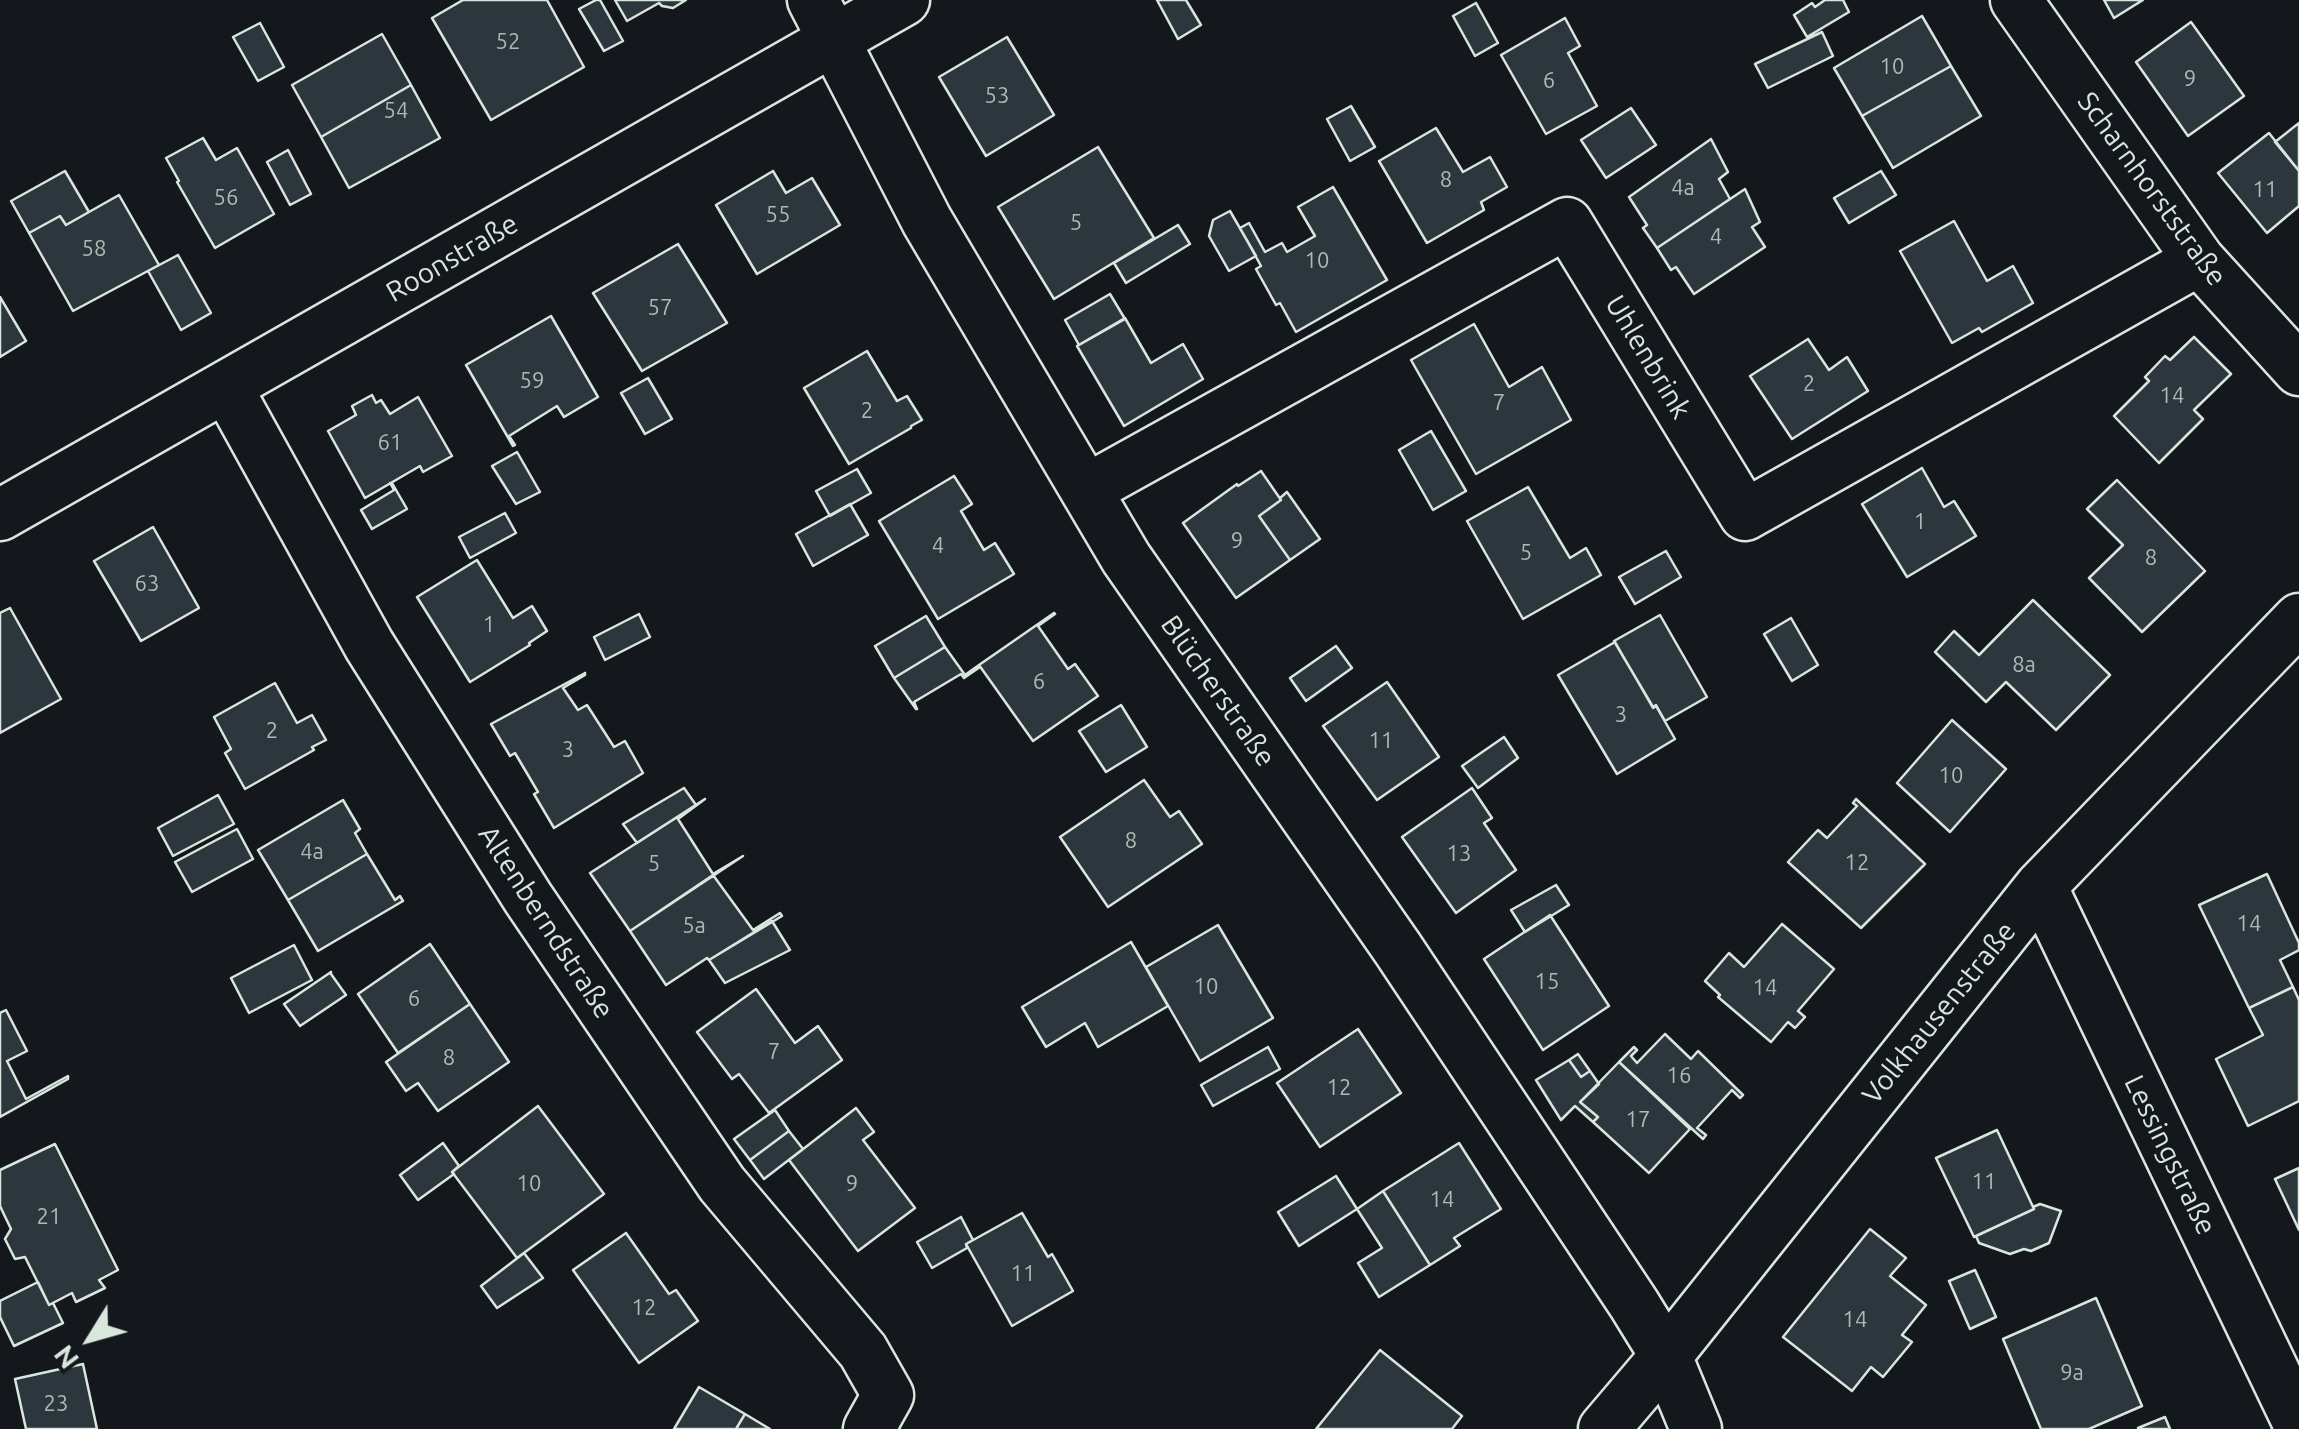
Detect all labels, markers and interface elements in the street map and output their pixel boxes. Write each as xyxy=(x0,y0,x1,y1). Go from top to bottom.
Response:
house number: 52 xyxy=(496,29,520,55)
house number: 10 xyxy=(1880,54,1904,80)
house number: 9 xyxy=(2184,66,2196,92)
house number: 6 xyxy=(1543,68,1555,94)
house number: 53 xyxy=(985,83,1009,109)
street label: Scharnhorststraße xyxy=(2070,86,2234,292)
house number: 54 xyxy=(384,98,408,124)
house number: 8 xyxy=(1440,167,1452,193)
house number: 4a xyxy=(1671,175,1695,201)
house number: 11 xyxy=(2253,177,2277,203)
house number: 56 xyxy=(214,185,238,211)
house number: 55 xyxy=(766,202,790,228)
street label: Roonstraße xyxy=(380,207,524,309)
house number: 5 xyxy=(1070,210,1082,236)
house number: 4 xyxy=(1710,224,1722,250)
house number: 58 xyxy=(82,236,106,262)
house number: 10 xyxy=(1305,248,1329,274)
street label: Uhlenbrink xyxy=(1598,289,1698,425)
house number: 57 xyxy=(648,295,672,321)
house number: 59 xyxy=(520,368,544,394)
house number: 2 xyxy=(1803,371,1815,397)
house number: 14 xyxy=(2160,383,2184,409)
house number: 7 xyxy=(1493,390,1505,416)
house number: 2 xyxy=(861,398,873,424)
house number: 61 xyxy=(378,430,402,456)
house number: 1 xyxy=(1914,509,1926,535)
house number: 9 xyxy=(1231,528,1243,554)
house number: 4 xyxy=(932,533,944,559)
house number: 5 xyxy=(1520,540,1532,566)
house number: 8 xyxy=(2145,545,2157,571)
house number: 63 xyxy=(135,571,159,597)
street label: Blücherstraße xyxy=(1154,609,1282,773)
house number: 1 xyxy=(483,612,495,638)
house number: 8a xyxy=(2012,652,2036,678)
house number: 6 xyxy=(1033,669,1045,695)
house number: 3 xyxy=(1615,702,1627,728)
house number: 2 xyxy=(266,718,278,744)
house number: 11 xyxy=(1369,728,1393,754)
house number: 3 xyxy=(562,737,574,763)
house number: 10 xyxy=(1939,763,1963,789)
street label: Altenberndstraße xyxy=(471,819,621,1025)
house number: 8 xyxy=(1125,828,1137,854)
house number: 4a xyxy=(300,839,324,865)
house number: 13 xyxy=(1447,841,1471,867)
house number: 12 xyxy=(1845,850,1869,876)
house number: 5 xyxy=(648,851,660,877)
house number: 14 xyxy=(2237,911,2261,937)
house number: 5a xyxy=(682,913,706,939)
street label: Volkhausenstraße xyxy=(1855,915,2023,1111)
house number: 15 xyxy=(1535,969,1559,995)
house number: 10 xyxy=(1194,974,1218,1000)
house number: 14 xyxy=(1753,975,1777,1001)
house number: 6 xyxy=(408,986,420,1012)
house number: 7 xyxy=(768,1039,780,1065)
house number: 8 xyxy=(443,1045,455,1071)
house number: 16 xyxy=(1667,1063,1691,1089)
street label: Lessingstraße xyxy=(2117,1070,2223,1240)
house number: 12 xyxy=(1327,1075,1351,1101)
house number: 17 xyxy=(1626,1107,1650,1133)
house number: 11 xyxy=(1972,1169,1996,1195)
house number: 10 xyxy=(517,1171,541,1197)
house number: 9 xyxy=(846,1171,858,1197)
house number: 14 xyxy=(1430,1187,1454,1213)
house number: 21 xyxy=(37,1204,61,1230)
house number: 11 xyxy=(1011,1261,1035,1287)
north arrow xyxy=(40,1289,140,1389)
house number: 12 xyxy=(632,1295,656,1321)
house number: 14 xyxy=(1843,1307,1867,1333)
text: N xyxy=(47,1340,84,1375)
house number: 9a xyxy=(2060,1360,2084,1386)
house number: 23 xyxy=(44,1391,68,1417)

